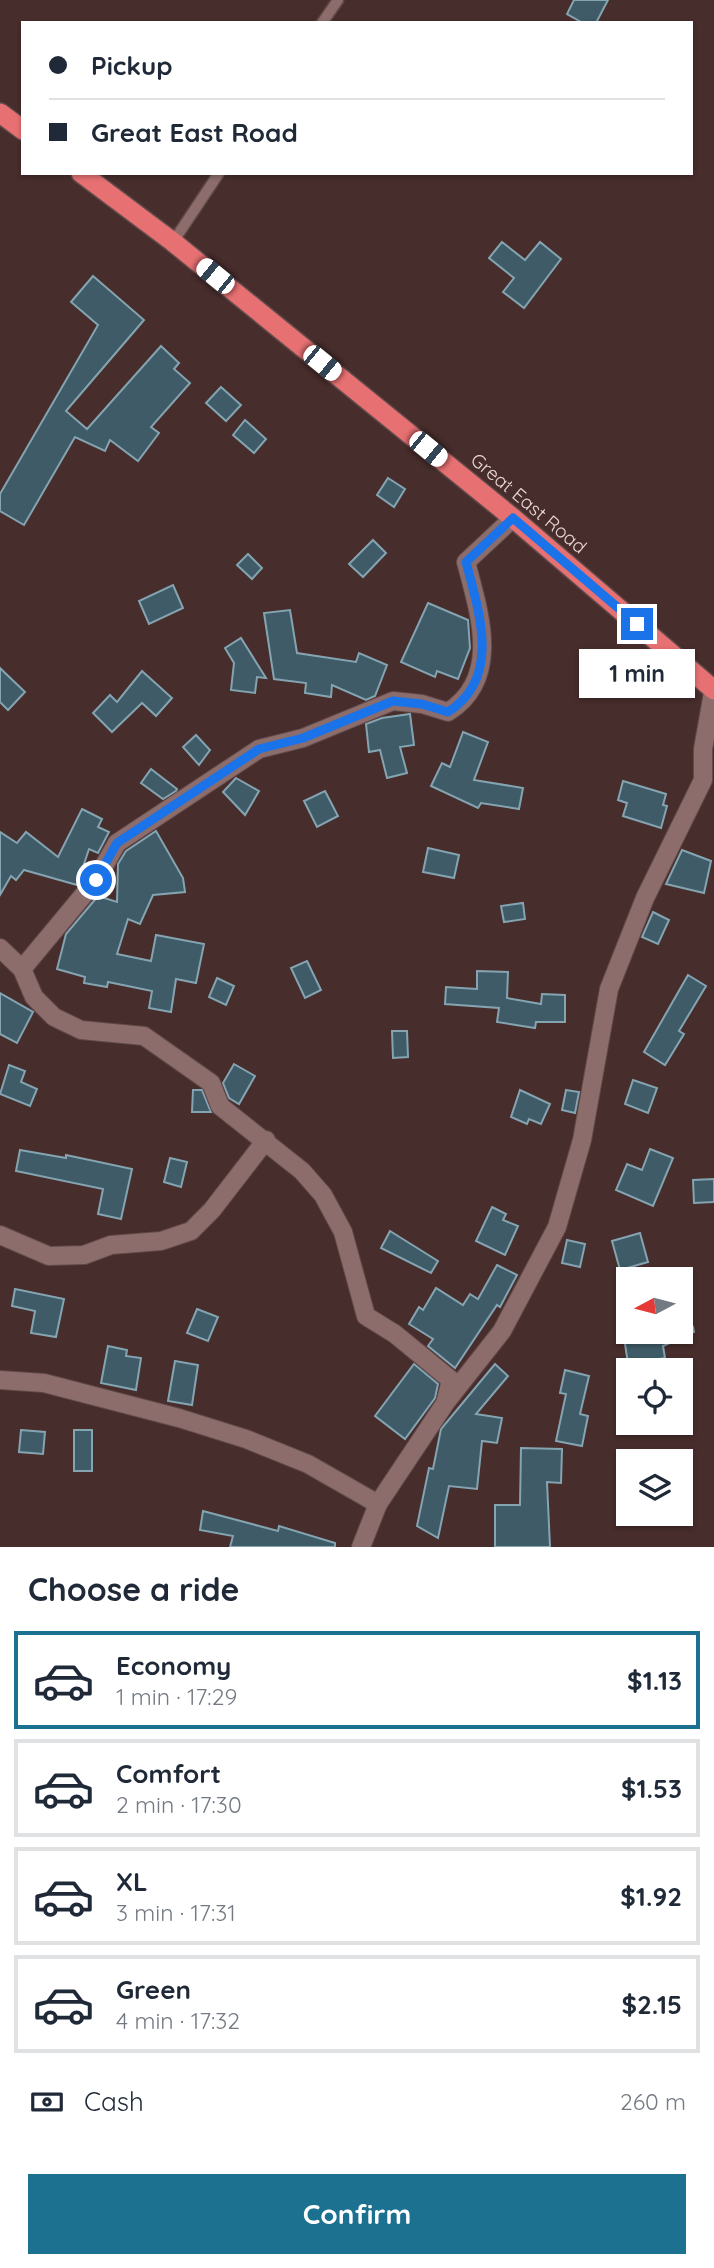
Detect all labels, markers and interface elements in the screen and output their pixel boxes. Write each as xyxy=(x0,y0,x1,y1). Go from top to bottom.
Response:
text: Pickup xyxy=(91,49,173,82)
text: Great East Road xyxy=(91,116,298,149)
car xyxy=(193,255,238,297)
car xyxy=(300,342,345,384)
car xyxy=(406,428,451,470)
street label: Great East Road xyxy=(466,448,592,558)
route end xyxy=(621,608,653,640)
callout: 1 min xyxy=(579,648,695,698)
text: 1 min xyxy=(609,659,665,688)
route start xyxy=(80,864,112,896)
north arrow xyxy=(616,1267,693,1344)
map controls xyxy=(616,1267,693,1526)
button: locate xyxy=(616,1358,693,1435)
button: layers xyxy=(616,1449,693,1526)
text: Choose a ride xyxy=(28,1569,240,1609)
icon: car xyxy=(32,1649,95,1712)
text: Economy xyxy=(116,1649,231,1682)
text: $1.13 xyxy=(627,1664,682,1697)
text: 1 min · 17:29 xyxy=(116,1682,237,1711)
icon: car xyxy=(32,1757,95,1820)
text: Comfort xyxy=(116,1757,221,1790)
text: $1.53 xyxy=(621,1772,682,1805)
text: 2 min · 17:30 xyxy=(116,1790,242,1819)
icon: car xyxy=(32,1865,95,1928)
text: XL xyxy=(116,1865,148,1898)
text: $1.92 xyxy=(620,1880,682,1913)
text: 3 min · 17:31 xyxy=(116,1898,236,1927)
icon: car xyxy=(32,1973,95,2036)
text: Green xyxy=(116,1973,191,2006)
text: $2.15 xyxy=(621,1988,682,2021)
text: 4 min · 17:32 xyxy=(116,2006,240,2035)
icon: cash xyxy=(28,2083,66,2121)
text: Cash xyxy=(84,2085,144,2118)
text: 260 m xyxy=(620,2087,686,2116)
button: Confirm xyxy=(28,2174,686,2254)

